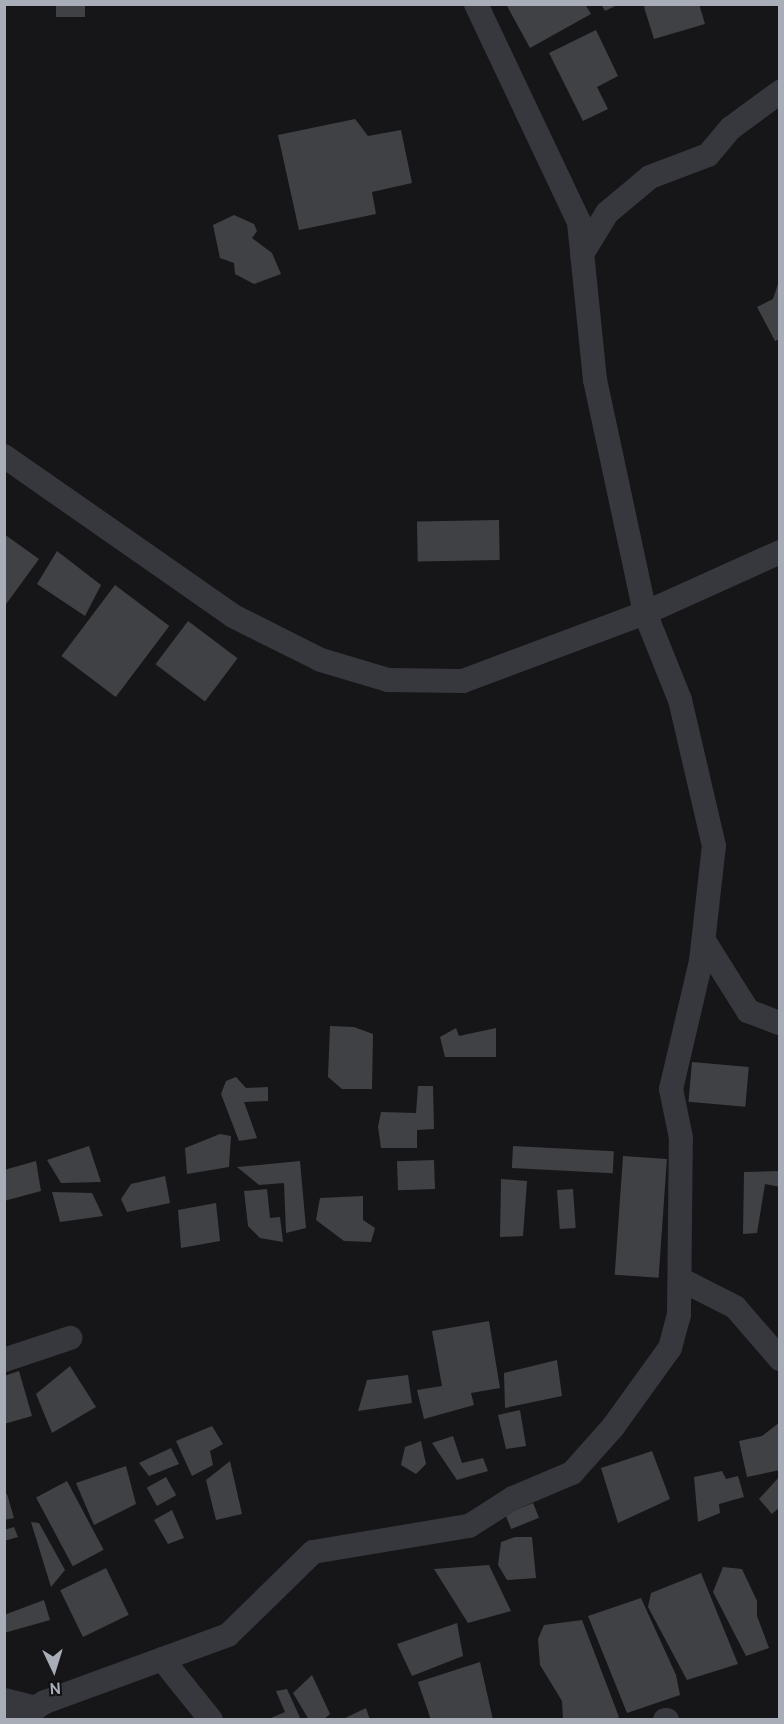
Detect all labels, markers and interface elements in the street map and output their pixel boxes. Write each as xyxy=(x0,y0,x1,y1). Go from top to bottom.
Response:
north arrow xyxy=(24,1640,84,1700)
text: N xyxy=(49,1679,62,1698)

